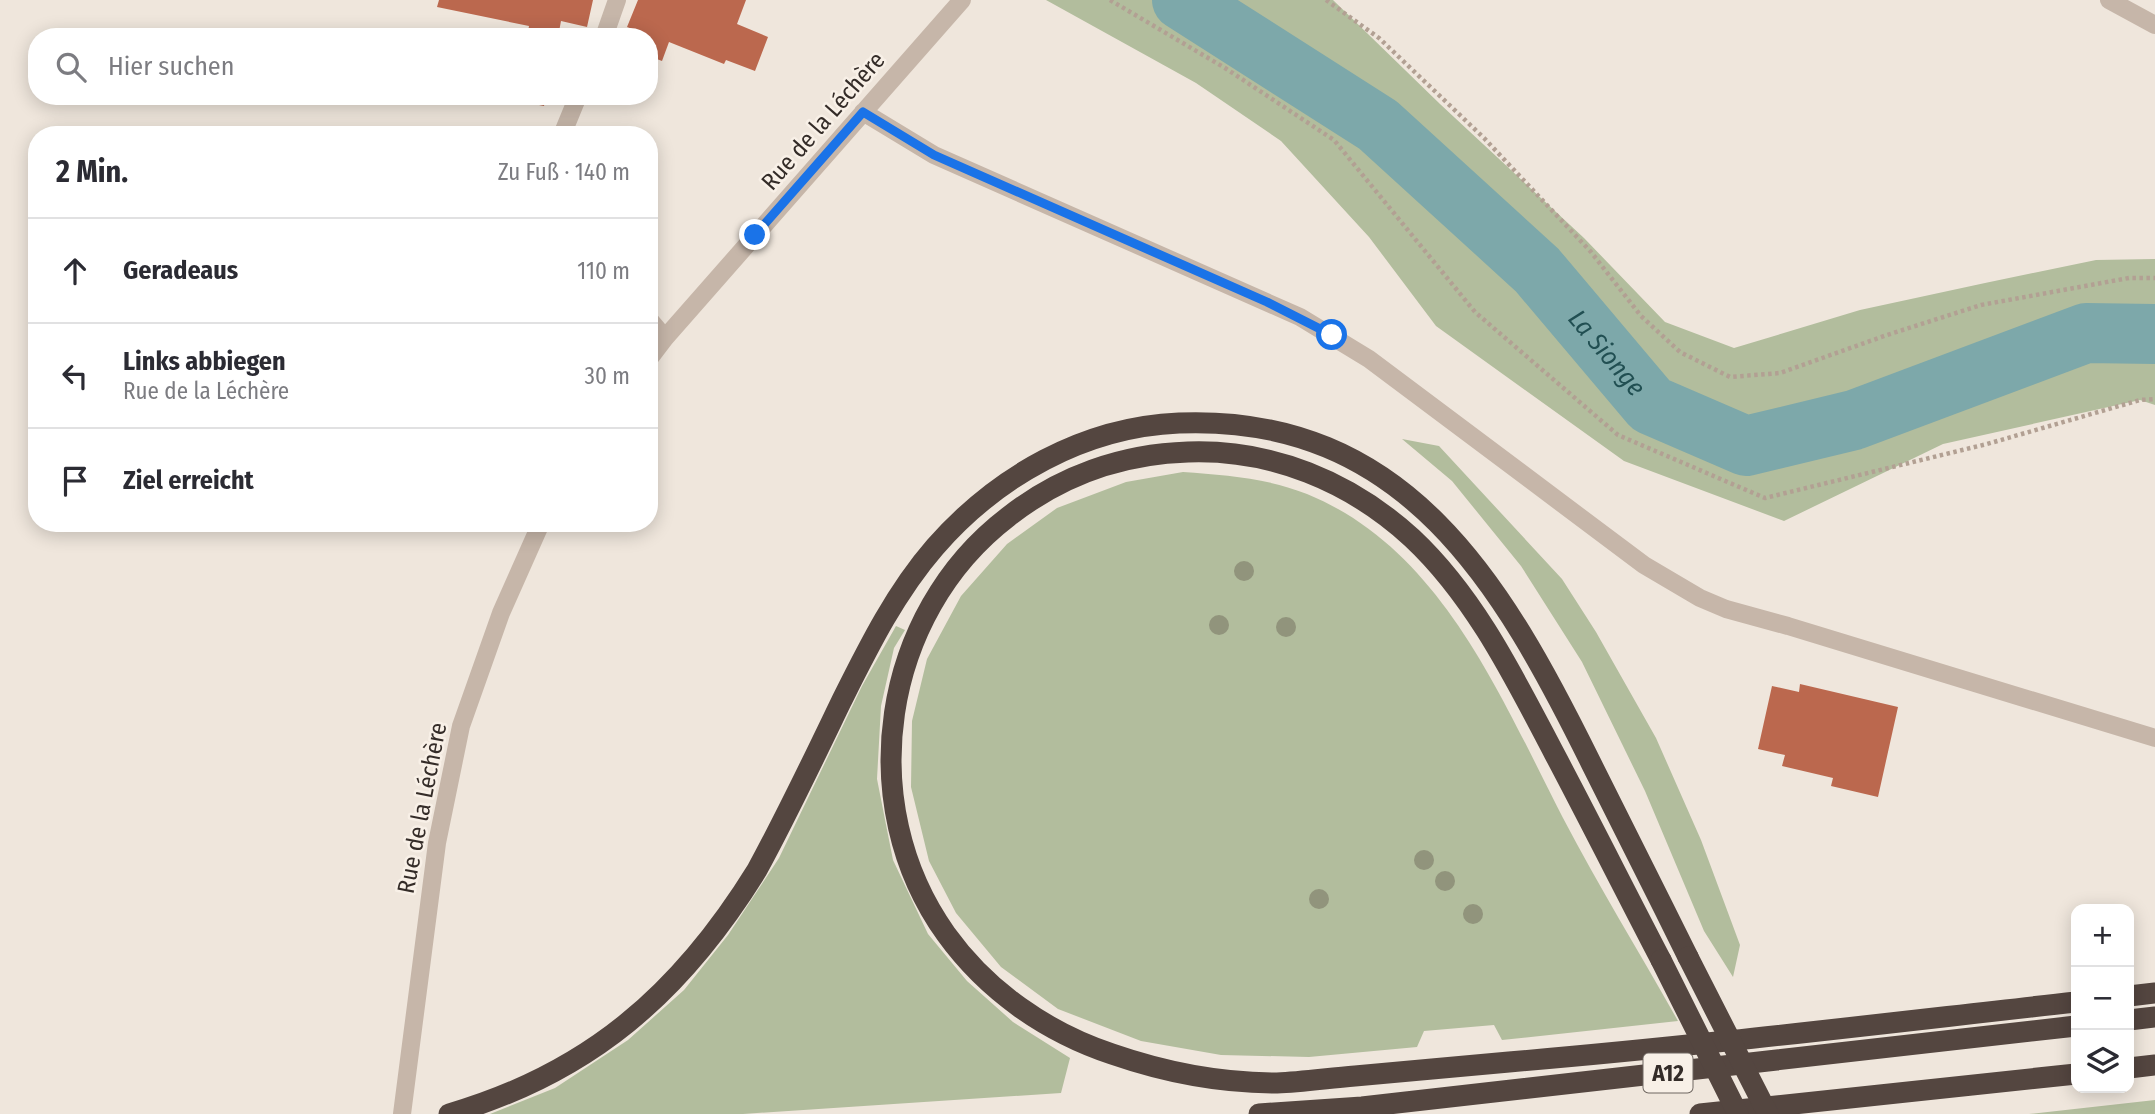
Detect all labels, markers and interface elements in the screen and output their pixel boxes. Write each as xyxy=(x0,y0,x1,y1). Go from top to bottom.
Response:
search box xyxy=(28,28,658,105)
street label: Rue de la Léchère xyxy=(756,46,890,196)
icon: search xyxy=(52,48,90,86)
text: Hier suchen xyxy=(108,51,234,82)
text: 2 Min. xyxy=(56,154,128,190)
text: Zu Fuß · 140 m xyxy=(498,158,630,186)
route end xyxy=(739,219,770,250)
icon: ahead xyxy=(56,252,94,290)
text: Geradeaus xyxy=(123,255,238,286)
text: 110 m xyxy=(577,257,630,285)
water label: La Sionge xyxy=(1562,304,1652,402)
route start xyxy=(1316,319,1347,350)
text: Links abbiegen xyxy=(123,346,286,377)
icon: left xyxy=(56,357,94,395)
text: 30 m xyxy=(585,362,630,390)
text: Rue de la Léchère xyxy=(123,377,289,405)
icon: arrive xyxy=(56,462,94,500)
text: Ziel erreicht xyxy=(123,465,254,496)
street label: Rue de la Léchère xyxy=(392,720,452,896)
map controls xyxy=(2071,904,2134,1093)
button: + xyxy=(2071,904,2134,967)
button: − xyxy=(2071,967,2134,1030)
button: layers xyxy=(2071,1030,2134,1093)
road number: A12 xyxy=(1644,1054,1692,1092)

